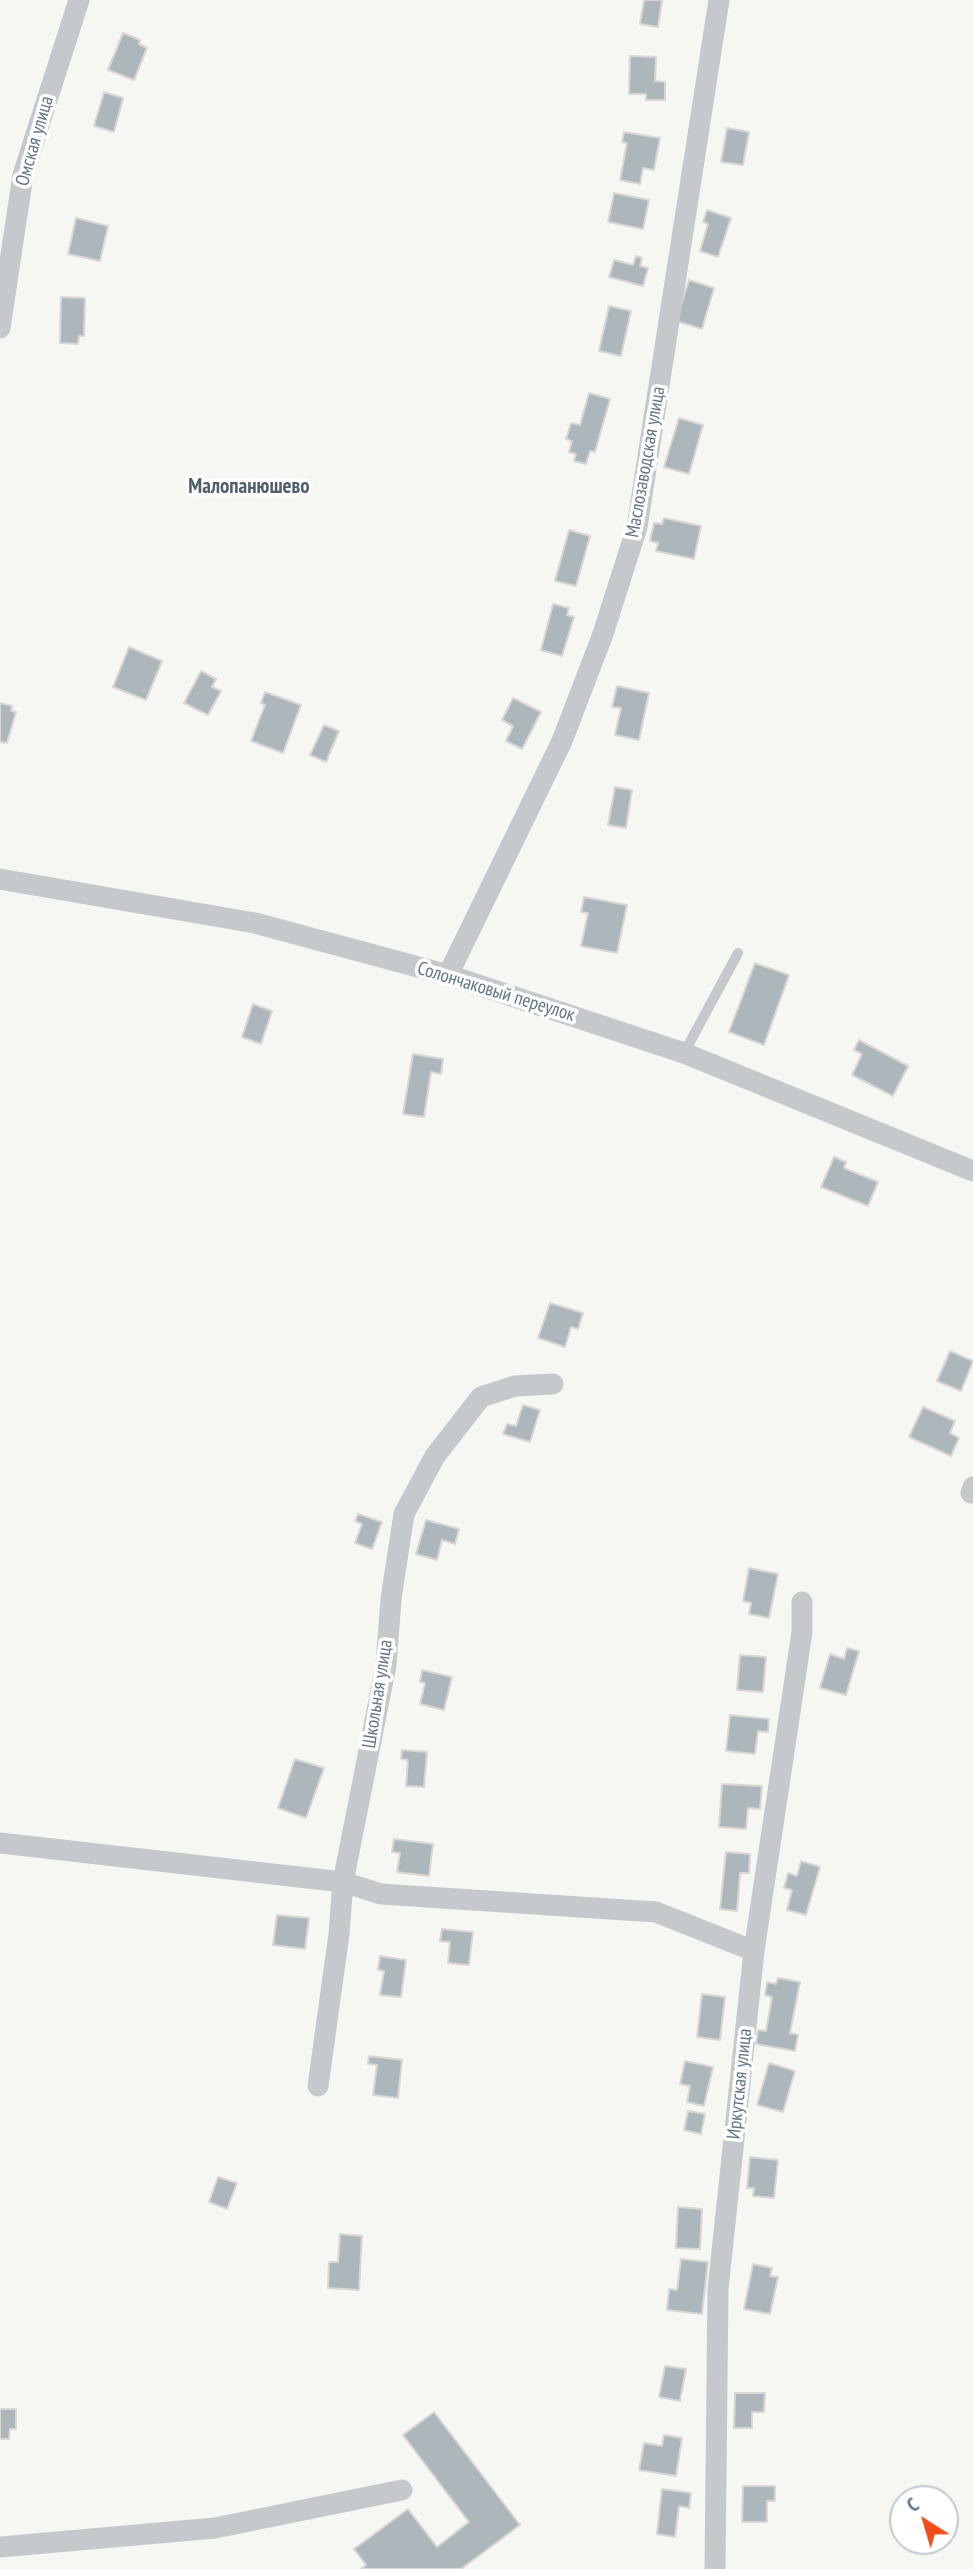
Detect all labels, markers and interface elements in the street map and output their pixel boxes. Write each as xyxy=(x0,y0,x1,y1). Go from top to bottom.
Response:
street label: Омская улица xyxy=(11,93,59,189)
street label: Маслозаводская улица xyxy=(622,385,670,539)
district label: Малопанюшево xyxy=(188,474,310,500)
street label: Солончаковый переулок xyxy=(415,957,577,1027)
street label: Школьная улица xyxy=(358,1638,398,1750)
street label: Иркутская улица xyxy=(723,2028,757,2140)
north arrow xyxy=(889,2485,959,2555)
text: С xyxy=(902,2493,923,2517)

